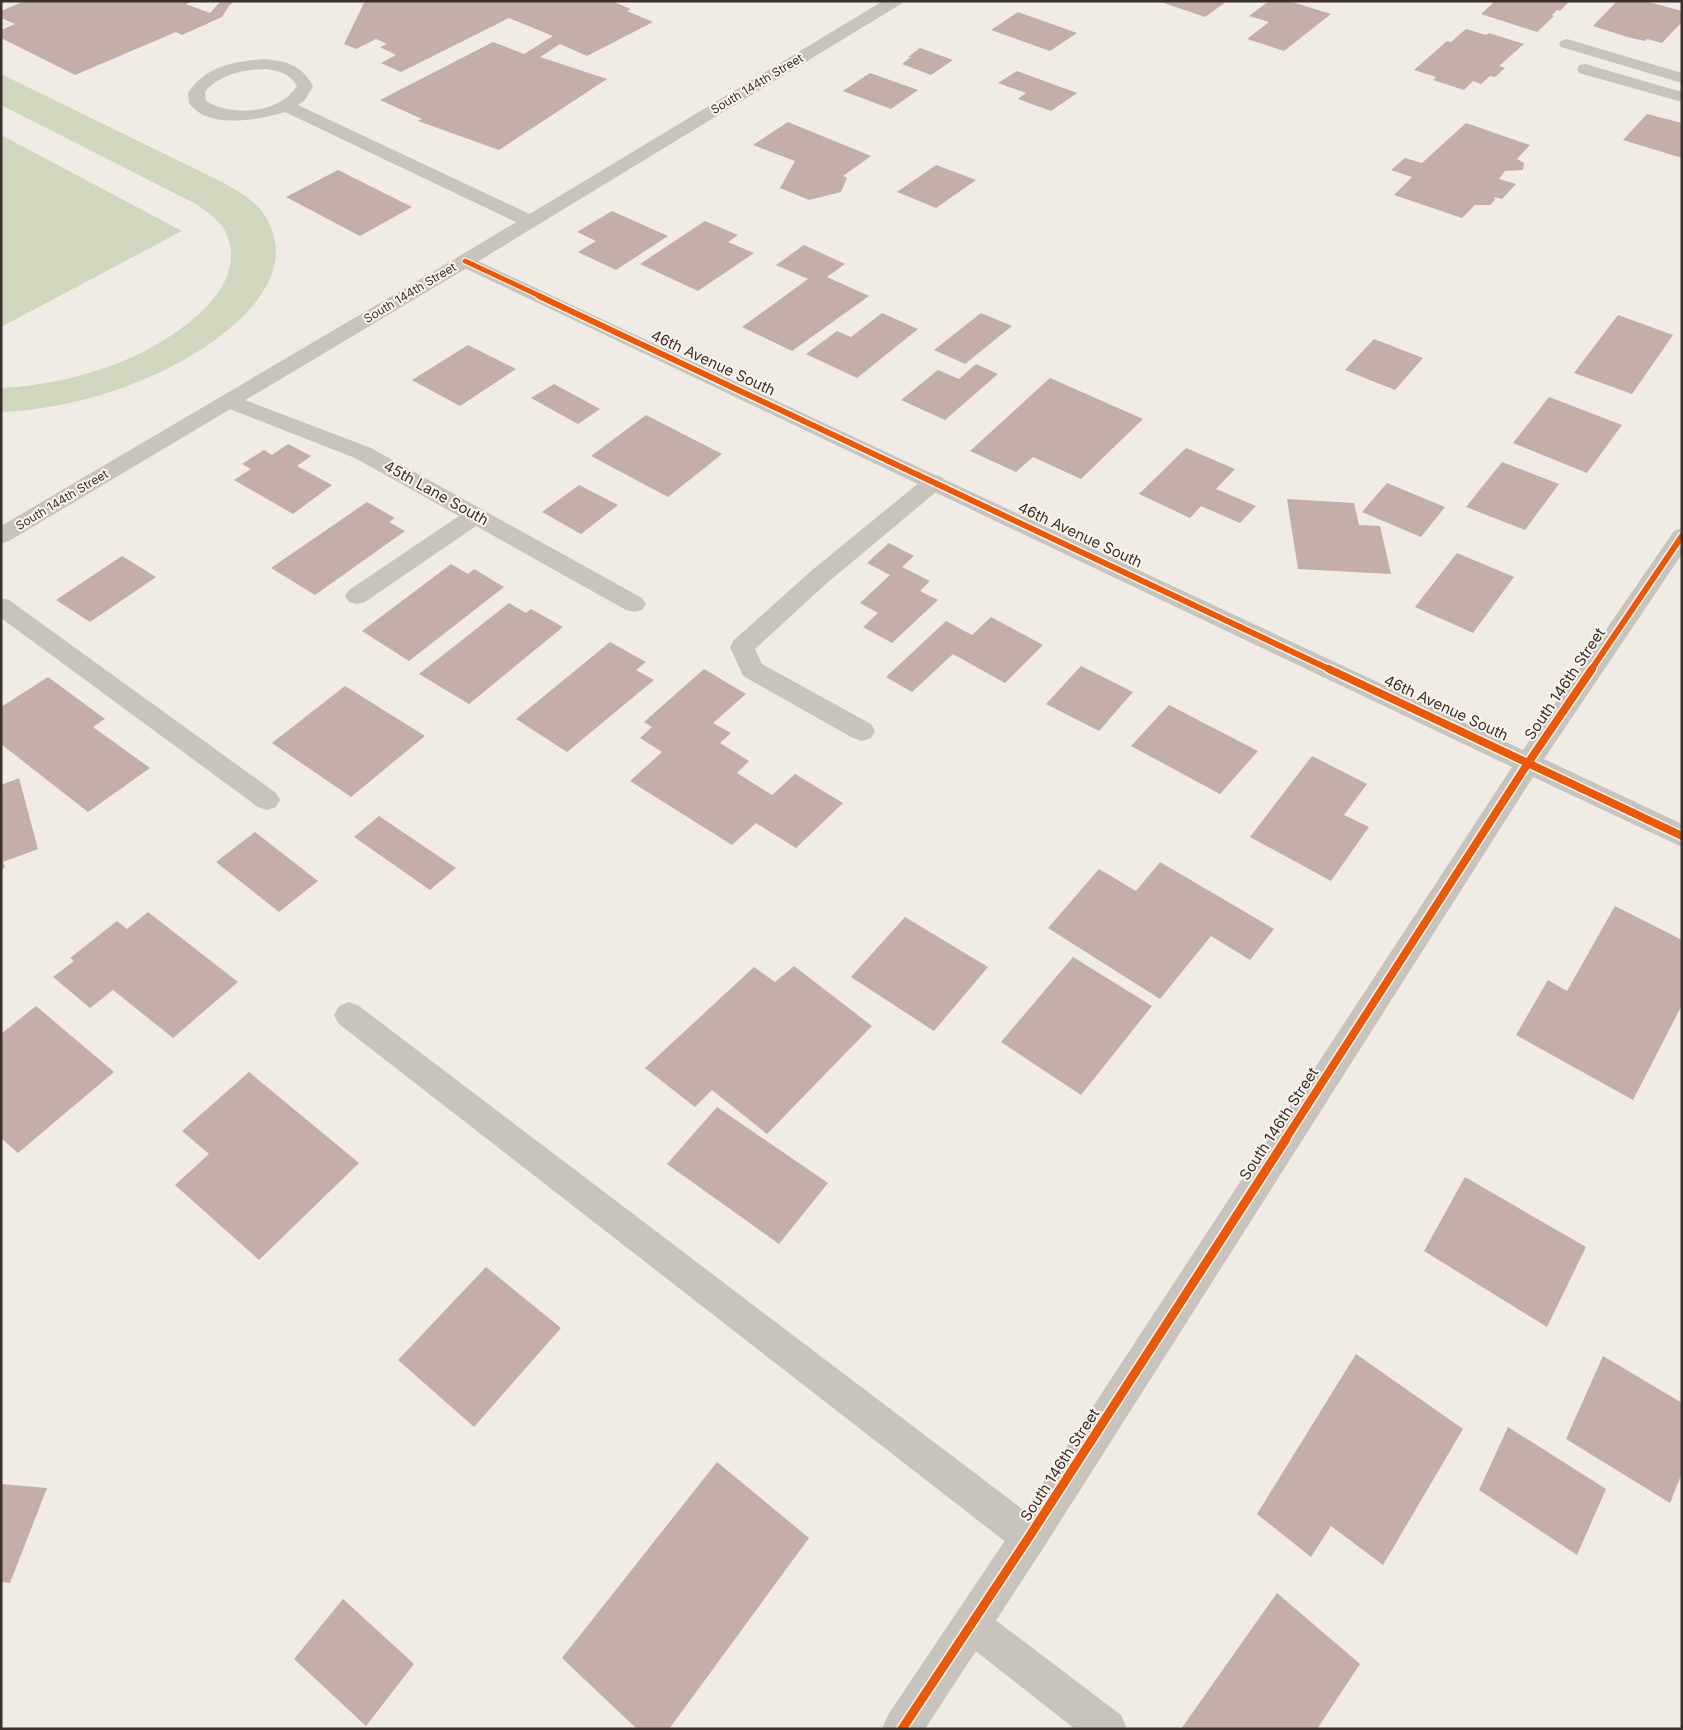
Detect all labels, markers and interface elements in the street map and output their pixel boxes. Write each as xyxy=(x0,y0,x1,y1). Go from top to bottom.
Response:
street label: South 144th Street xyxy=(708,50,806,117)
street label: South 144th Street xyxy=(361,259,459,326)
street label: 46th Avenue South xyxy=(648,325,778,400)
street label: 45th Lane South xyxy=(381,456,492,529)
street label: South 144th Street xyxy=(13,466,111,533)
street label: 46th Avenue South xyxy=(1015,497,1145,572)
street label: South 146th Street xyxy=(1520,624,1609,743)
street label: 46th Avenue South xyxy=(1381,670,1511,745)
street label: South 146th Street xyxy=(1235,1064,1322,1184)
street label: South 146th Street xyxy=(1016,1405,1103,1525)

